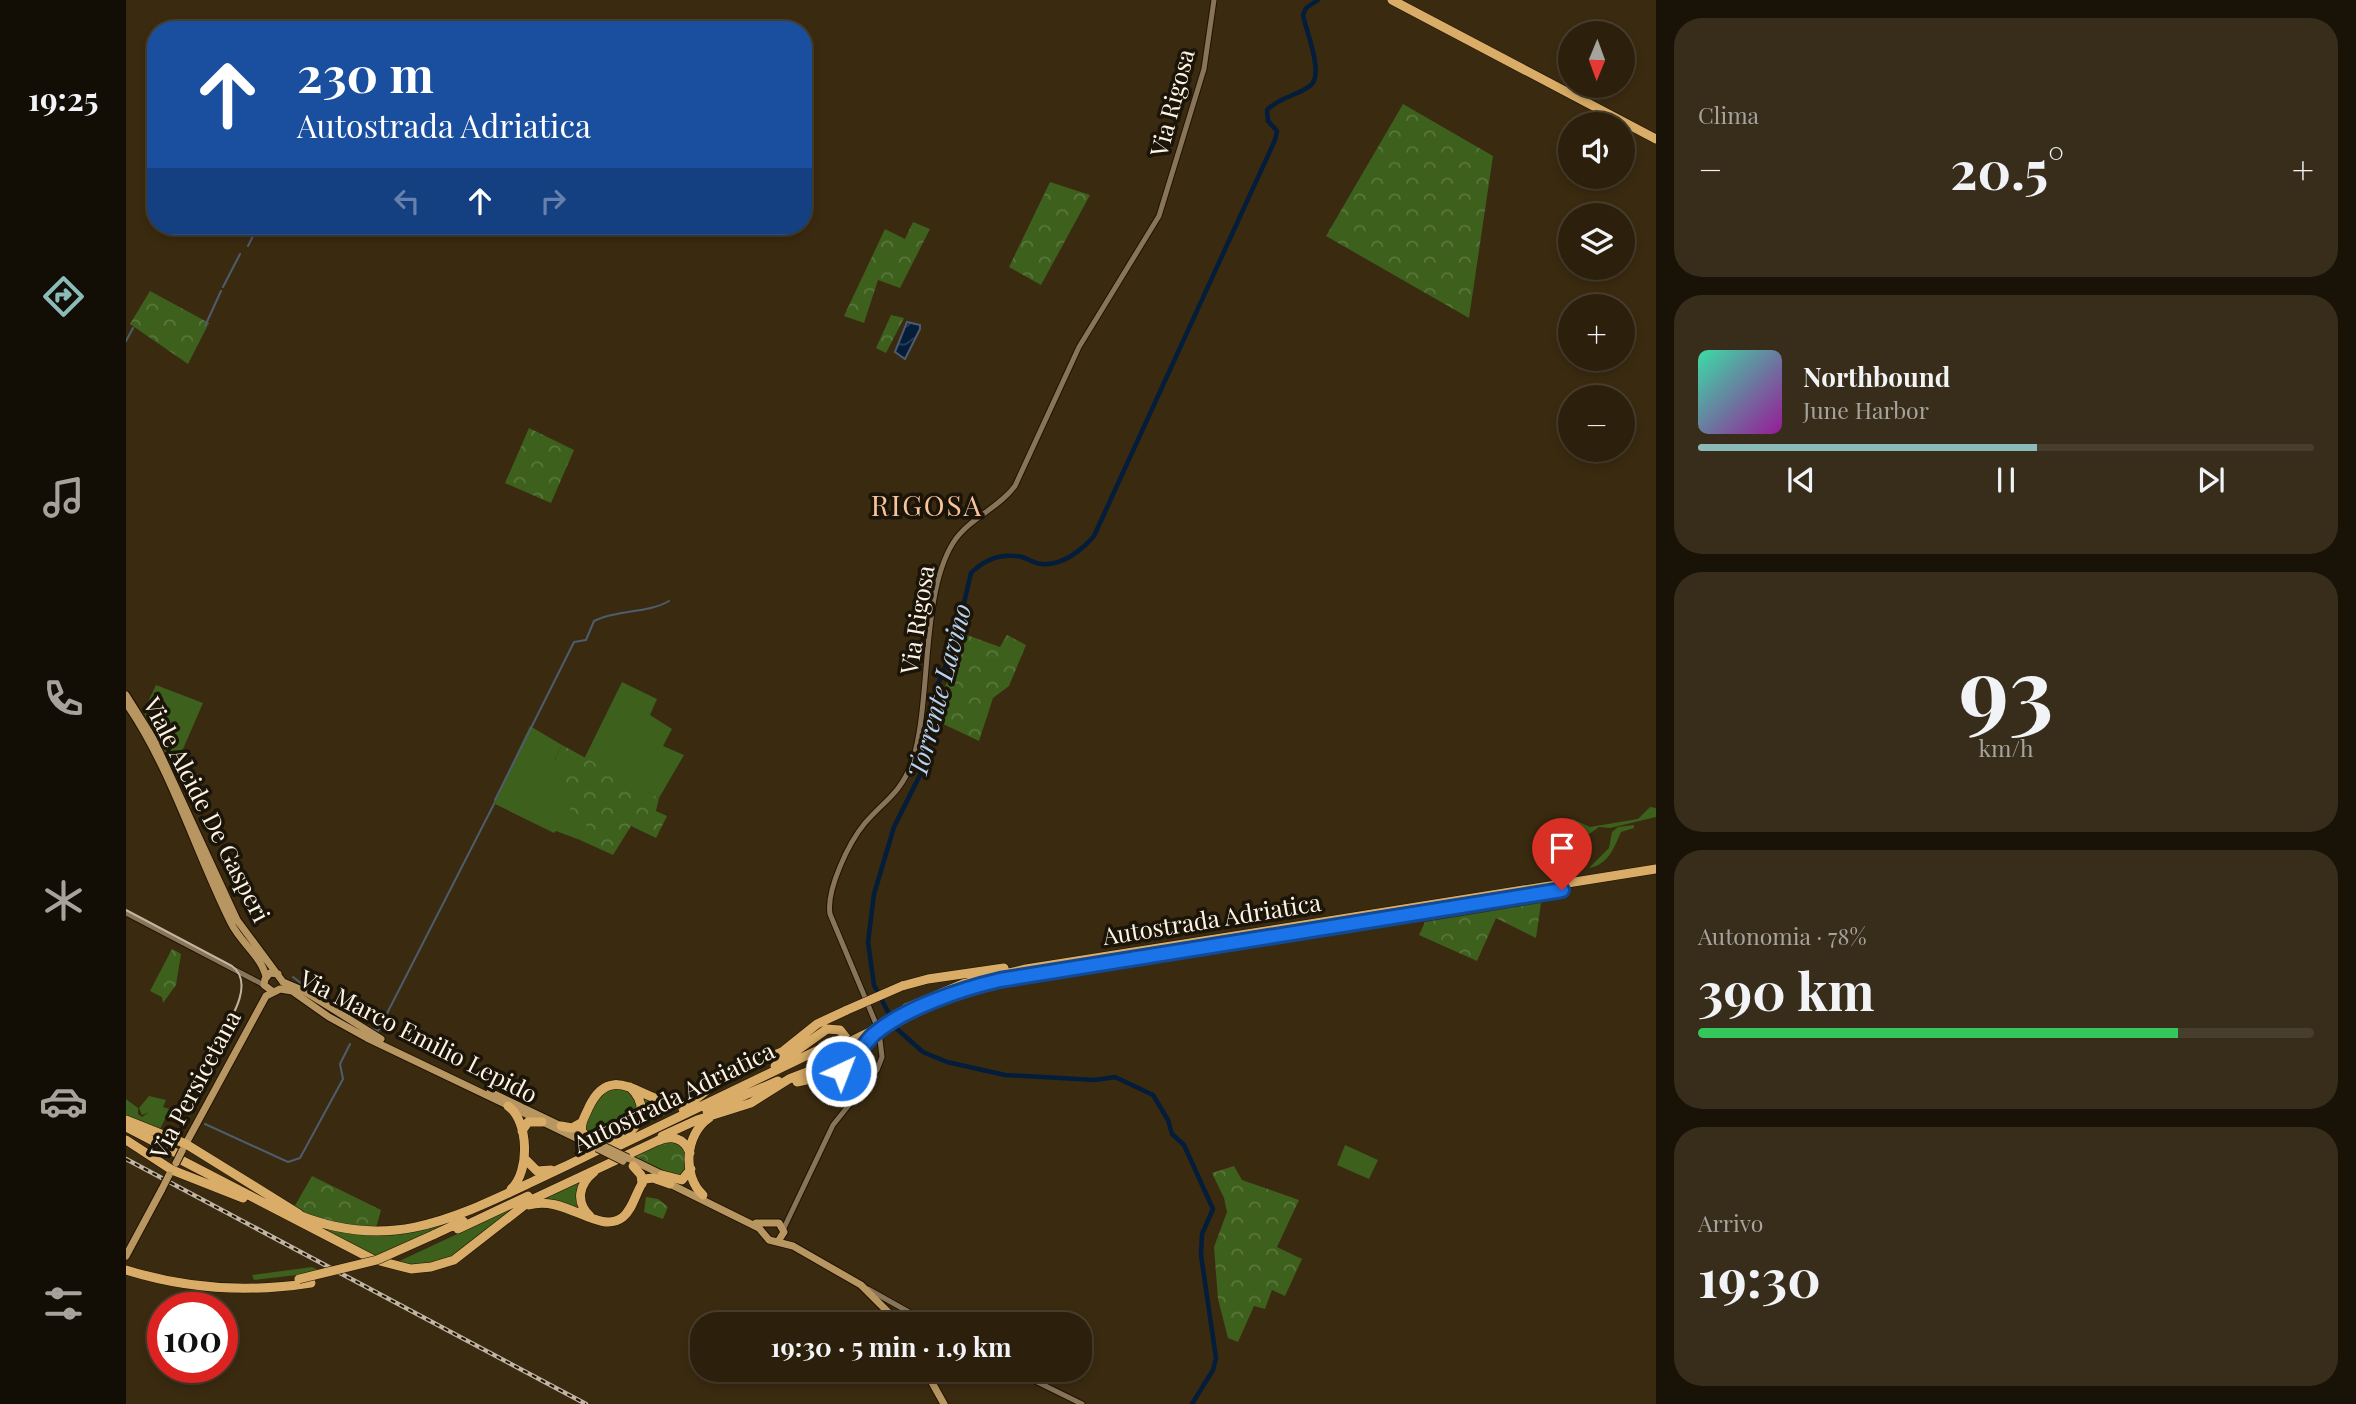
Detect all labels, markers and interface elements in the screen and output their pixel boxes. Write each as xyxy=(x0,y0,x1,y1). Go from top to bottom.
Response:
north arrow xyxy=(1558,21,1634,98)
map controls xyxy=(1558,21,1635,462)
text: 230 m xyxy=(297,40,434,105)
street label: Via Rigosa xyxy=(1141,45,1201,161)
icon: ahead xyxy=(182,49,273,140)
text: 19:25 xyxy=(28,76,98,119)
text: Clima xyxy=(1698,99,1759,130)
text: Autostrada Adriatica xyxy=(297,103,591,146)
button: sound xyxy=(1558,112,1635,189)
text: 20.5° xyxy=(1950,134,2064,203)
text: − xyxy=(1698,143,1723,194)
text: + xyxy=(2292,143,2314,194)
icon: left xyxy=(388,182,426,220)
icon: ahead xyxy=(461,182,499,220)
icon: right xyxy=(534,182,572,220)
button: layers xyxy=(1558,203,1635,280)
icon: directions xyxy=(39,272,88,321)
button: + xyxy=(1558,294,1635,371)
text: Northbound xyxy=(1803,359,1950,394)
button: − xyxy=(1558,385,1635,462)
text: June Harbor xyxy=(1803,394,1929,425)
icon: previous xyxy=(1782,461,1820,499)
icon: pause xyxy=(1987,461,2025,499)
icon: next xyxy=(2192,461,2230,499)
icon: music xyxy=(39,473,88,522)
district label: RIGOSA xyxy=(871,486,983,523)
street label: Via Rigosa xyxy=(891,563,940,677)
water label: Torrente Lavino xyxy=(898,599,979,782)
text: 93 xyxy=(1959,626,2053,747)
icon: phone xyxy=(39,674,88,723)
street label: Viale Alcide De Gasperi xyxy=(137,690,278,927)
text: km/h xyxy=(1978,732,2034,763)
pin xyxy=(1532,818,1592,890)
icon: arrive xyxy=(1543,829,1581,867)
icon: climate xyxy=(39,876,88,925)
street label: Autostrada Adriatica xyxy=(1099,885,1323,951)
text: Autonomia · 78% xyxy=(1698,920,1866,951)
text: 390 km xyxy=(1698,955,1875,1024)
street label: Via Marco Emilio Lepido xyxy=(294,961,543,1109)
street label: Via Persicetana xyxy=(141,1004,247,1165)
street label: Autostrada Adriatica xyxy=(566,1033,779,1159)
position arrow xyxy=(804,1034,878,1108)
icon: car xyxy=(39,1077,88,1126)
text: Arrivo xyxy=(1698,1207,1763,1238)
text: 19:30 xyxy=(1698,1242,1821,1311)
icon: filters xyxy=(39,1279,88,1328)
speed limit sign: 100 xyxy=(147,1292,238,1383)
text: 19:30 · 5 min · 1.9 km xyxy=(771,1329,1011,1364)

